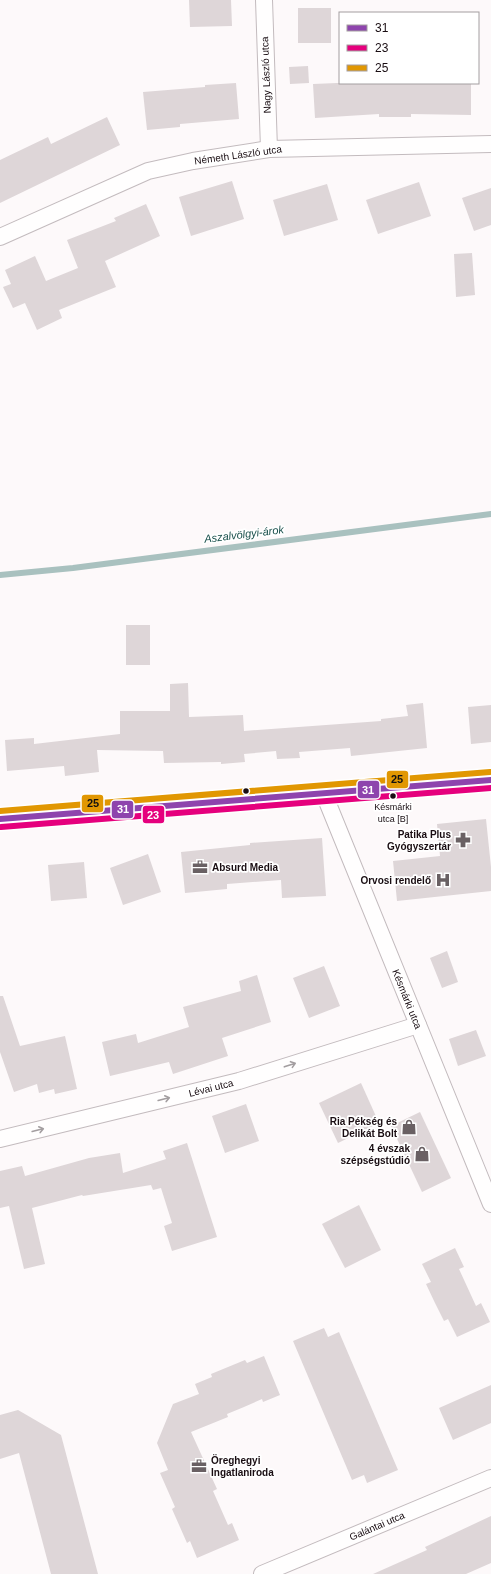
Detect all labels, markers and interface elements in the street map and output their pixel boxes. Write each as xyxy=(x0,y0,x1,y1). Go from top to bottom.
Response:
legend xyxy=(339,12,479,84)
text: 31 xyxy=(375,21,389,35)
street label: Nagy László utca xyxy=(259,36,273,114)
text: 23 xyxy=(375,41,389,55)
text: 25 xyxy=(375,61,389,75)
street label: Németh László utca xyxy=(193,143,283,167)
water label: Aszalvölgyi-árok xyxy=(203,523,285,545)
line badge: 25 xyxy=(386,770,409,789)
text: 25 xyxy=(391,773,403,785)
line badge: 31 xyxy=(357,780,380,799)
text: 31 xyxy=(362,784,374,796)
unlabelled marker xyxy=(241,786,251,796)
marker: Késmárki utca [B] xyxy=(388,791,398,801)
line badge: 25 xyxy=(81,794,104,813)
text: 25 xyxy=(87,797,99,809)
line badge: 31 xyxy=(111,800,134,819)
place label: Késmárki utca [B] xyxy=(374,802,412,824)
text: 31 xyxy=(117,803,129,815)
line badge: 23 xyxy=(142,805,165,824)
text: 23 xyxy=(147,809,159,821)
place label: Patika Plus Gyógyszertár xyxy=(387,829,451,852)
pharmacy icon: Patika Plus Gyógyszertár xyxy=(454,831,472,849)
office icon: Absurd Media xyxy=(191,858,209,876)
place label: Absurd Media xyxy=(212,862,279,873)
hospital icon: Orvosi rendelő xyxy=(434,871,452,889)
place label: Orvosi rendelő xyxy=(360,875,431,886)
street label: Késmárki utca xyxy=(390,968,424,1031)
one-way arrow xyxy=(283,1061,296,1068)
street label: Lévai utca xyxy=(188,1077,235,1099)
one-way arrow xyxy=(157,1095,170,1103)
place label: Ria Pékség és Delikát Bolt xyxy=(330,1116,398,1139)
shop icon: Ria Pékség és Delikát Bolt xyxy=(400,1118,418,1136)
one-way arrow xyxy=(31,1126,44,1133)
place label: 4 évszak szépségstúdió xyxy=(341,1143,410,1166)
shop icon: 4 évszak szépségstúdió xyxy=(413,1145,431,1163)
place label: Öreghegyi Ingatlaniroda xyxy=(211,1454,274,1478)
office icon: Öreghegyi Ingatlaniroda xyxy=(190,1457,208,1475)
street label: Galántai utca xyxy=(348,1509,407,1543)

